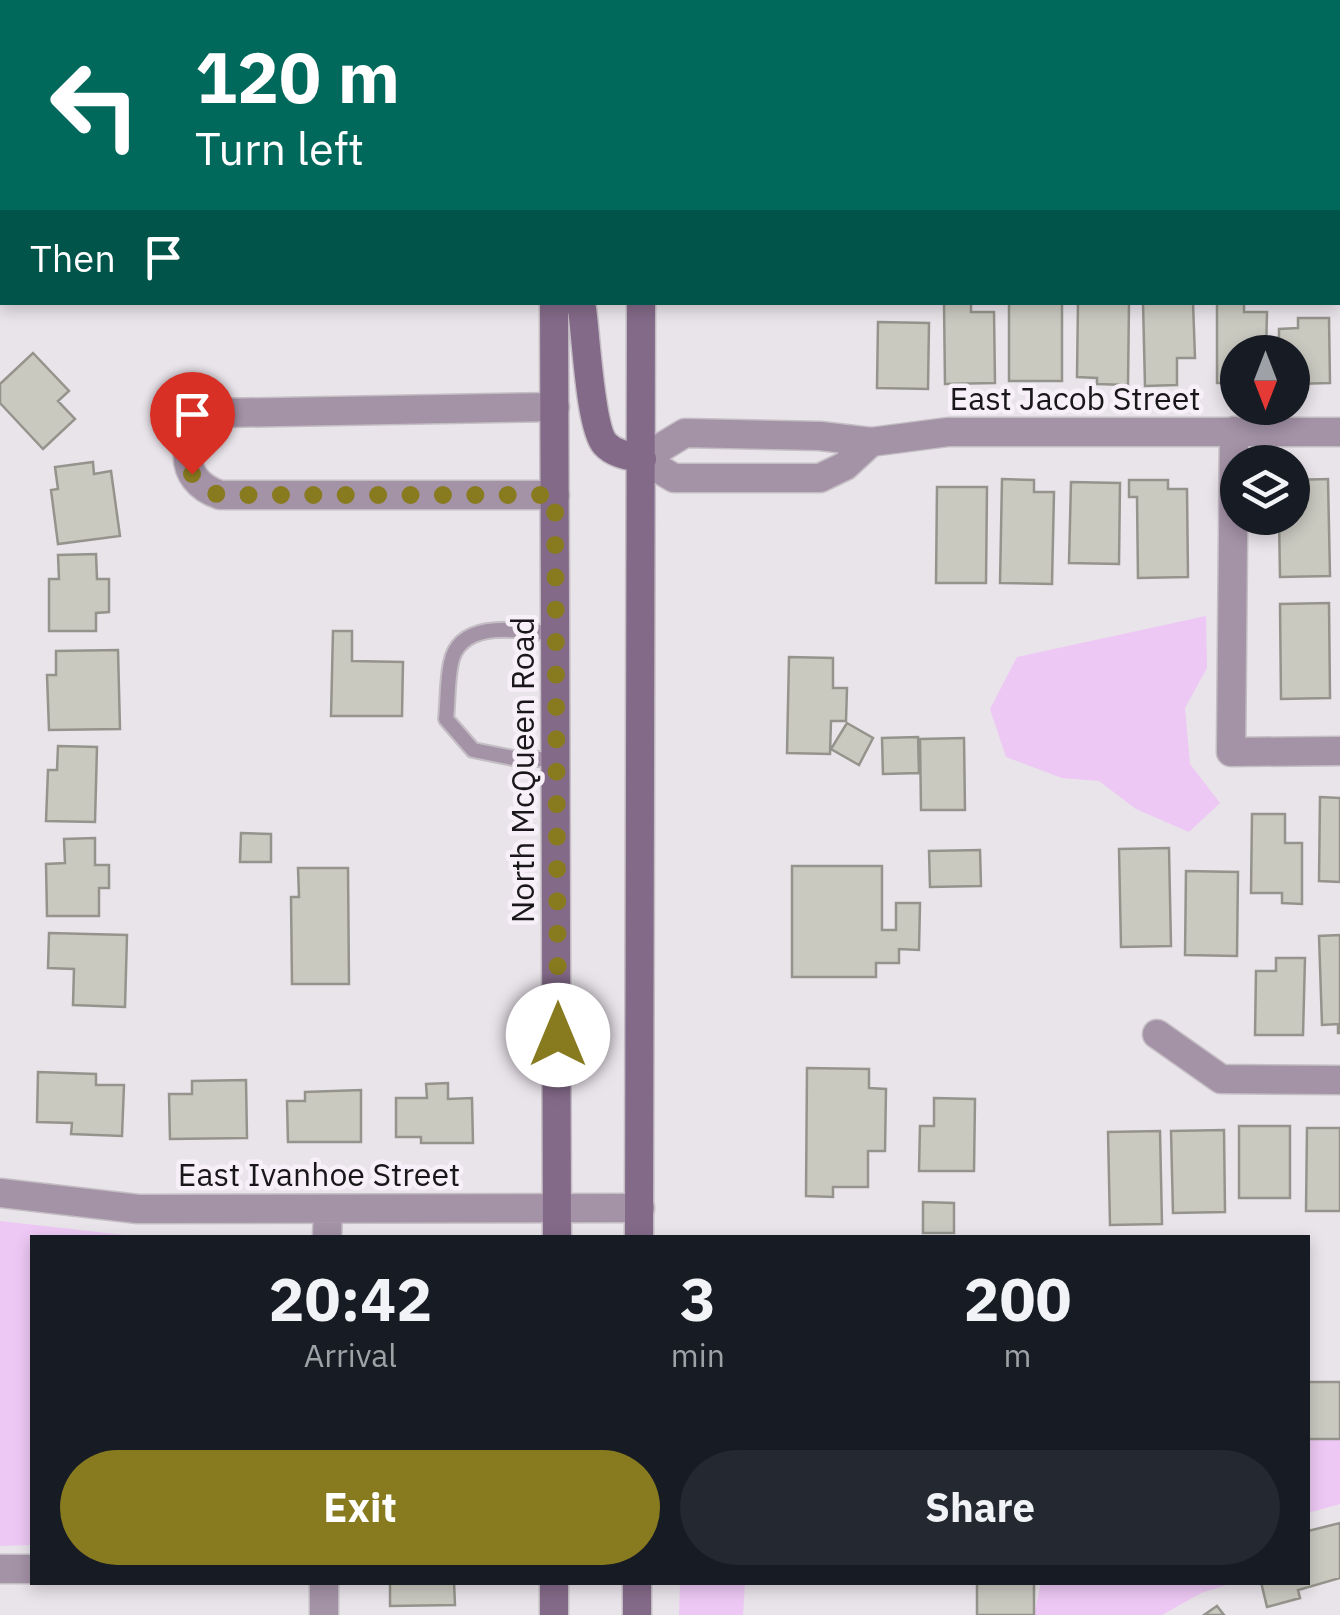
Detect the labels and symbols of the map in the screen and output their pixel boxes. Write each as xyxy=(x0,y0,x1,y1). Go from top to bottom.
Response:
north arrow xyxy=(1220,335,1310,425)
pin xyxy=(150,372,235,475)
street label: East Jacob Street xyxy=(949,377,1201,419)
street label: North McQueen Road xyxy=(501,617,543,923)
position arrow xyxy=(506,983,610,1087)
street label: East Ivanhoe Street xyxy=(178,1153,460,1195)

